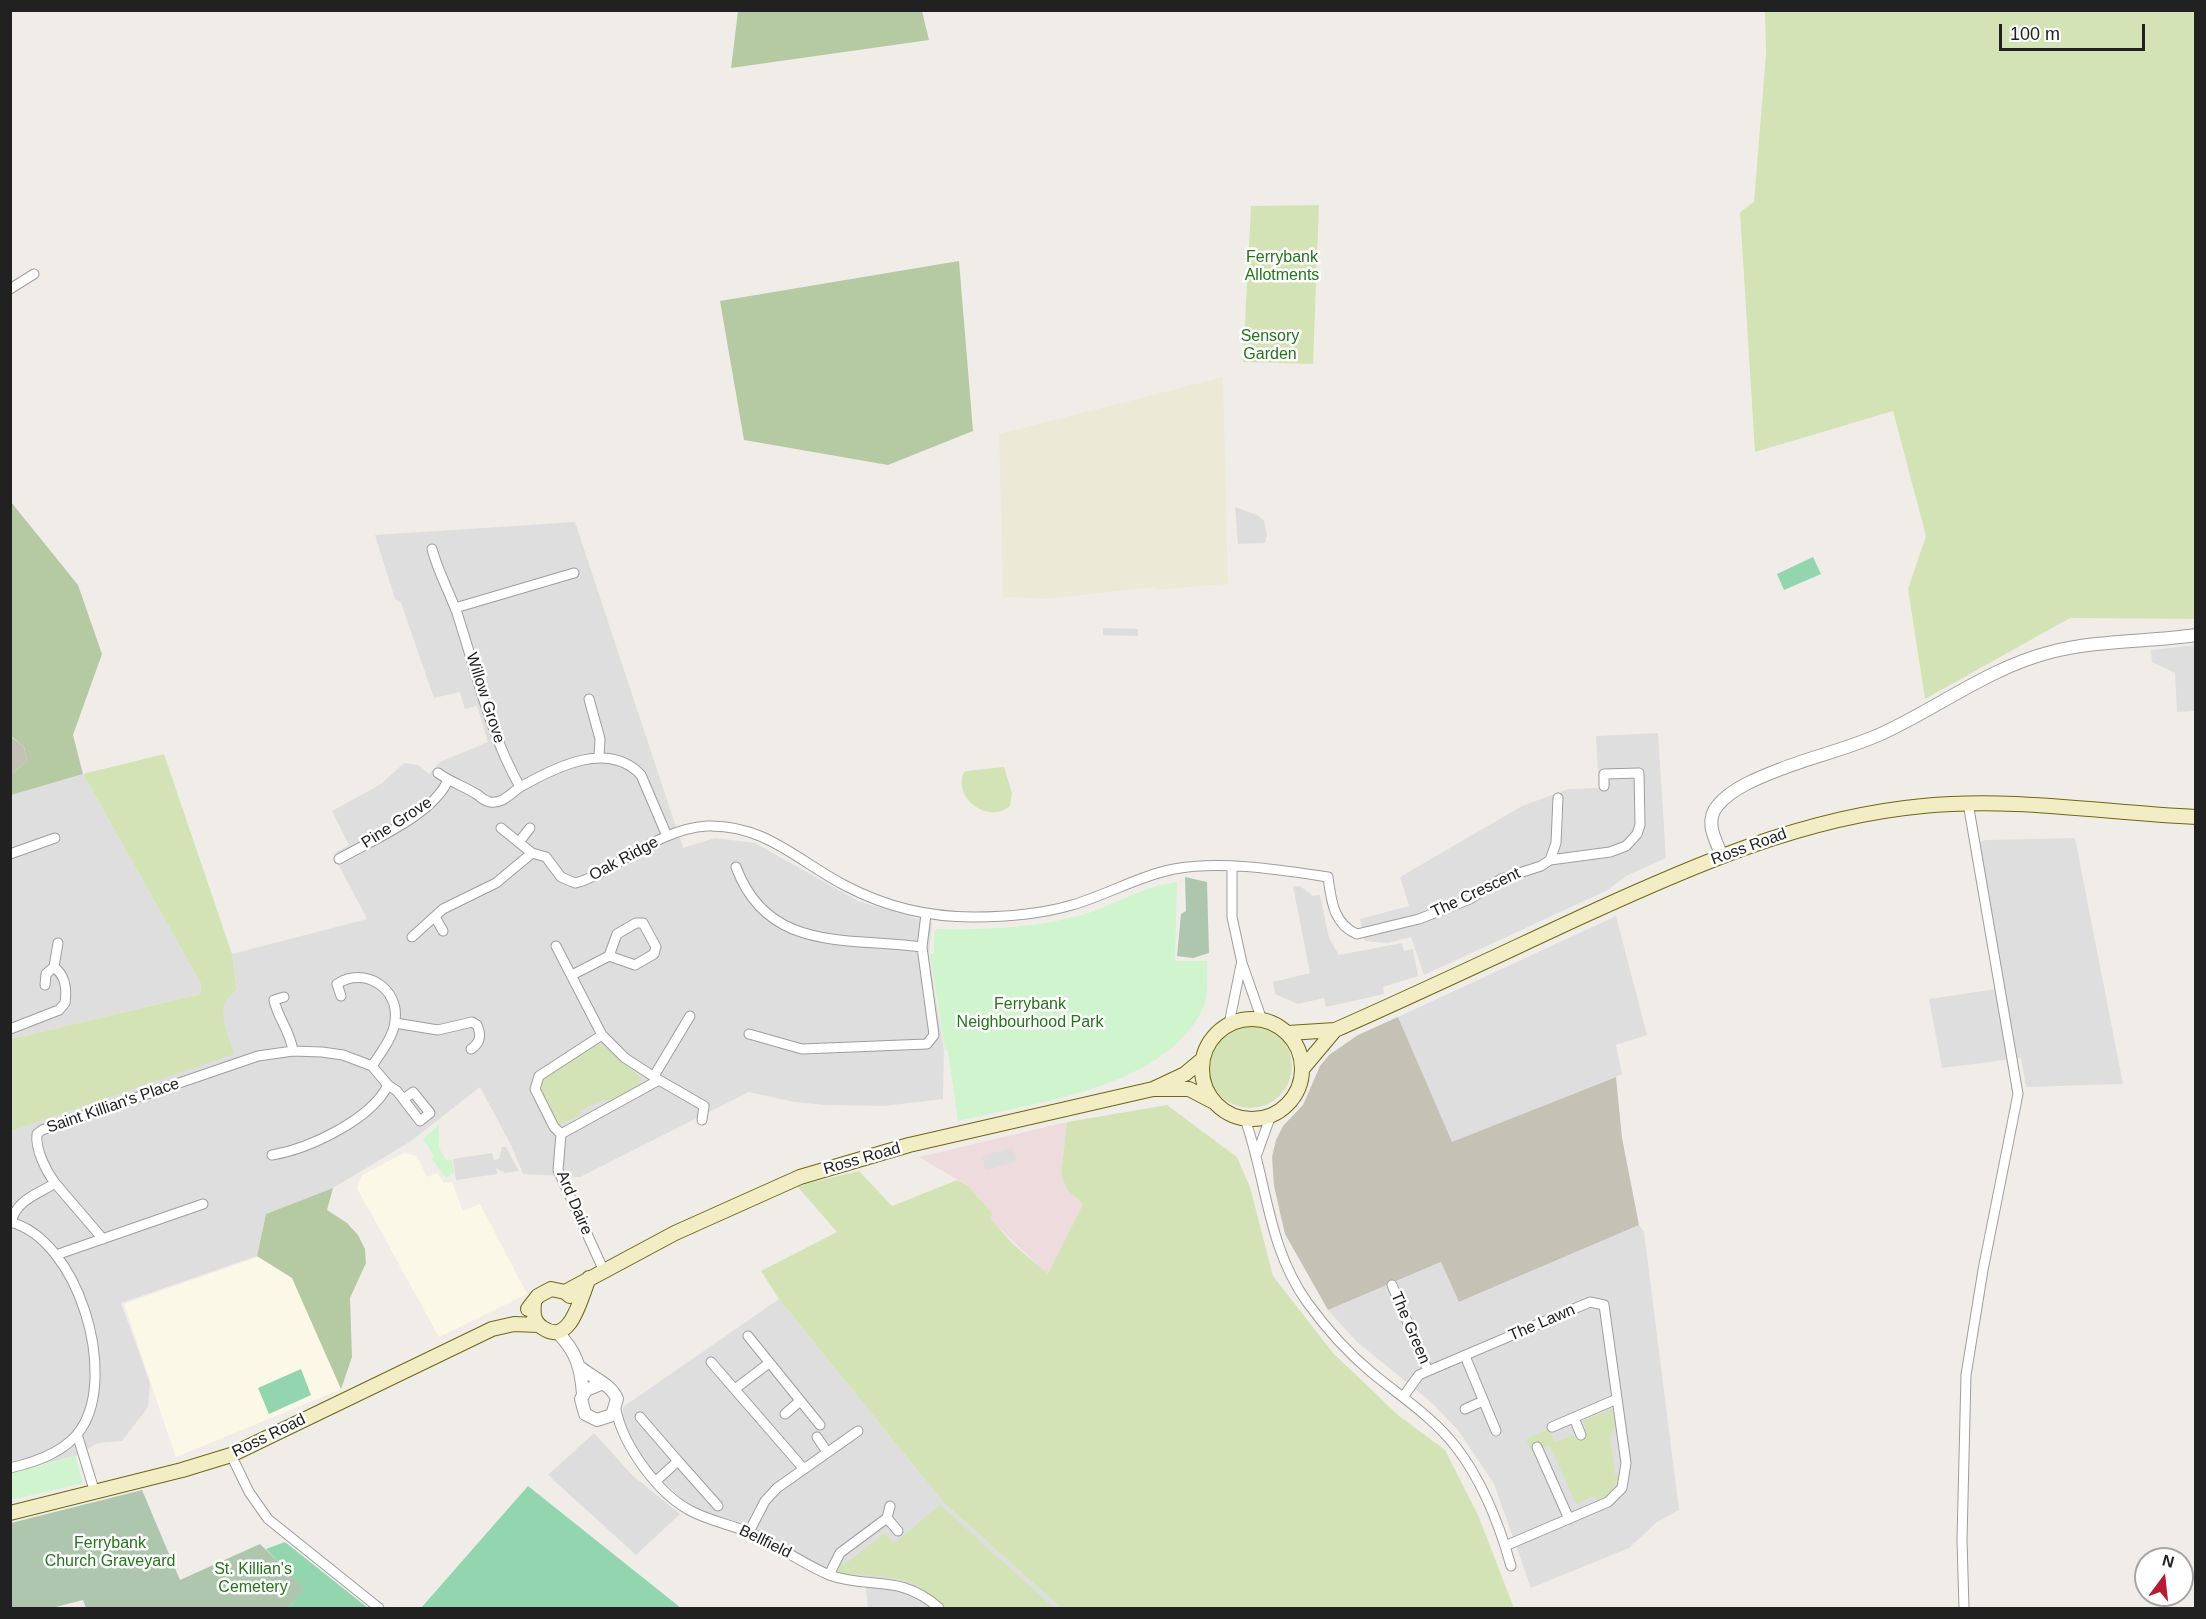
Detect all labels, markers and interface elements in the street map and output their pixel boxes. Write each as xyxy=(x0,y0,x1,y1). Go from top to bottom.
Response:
scale bar xyxy=(2002,12,2148,50)
text: 100 m xyxy=(2010,24,2060,44)
park label: Ferrybank Allotments xyxy=(1245,248,1319,286)
park label: Sensory Garden xyxy=(1241,327,1299,365)
street label: Willow Grove xyxy=(461,650,509,746)
street label: Pine Grove xyxy=(358,793,436,853)
street label: Ross Road xyxy=(1709,824,1789,870)
street label: Oak Ridge xyxy=(586,833,662,885)
street label: The Crescent xyxy=(1428,864,1524,922)
park label: Ferrybank Neighbourhood Park xyxy=(957,995,1103,1033)
street label: Saint Killian's Place xyxy=(44,1074,182,1138)
street label: Ross Road xyxy=(821,1139,903,1179)
street label: Ard Daire xyxy=(552,1168,596,1238)
street label: The Green xyxy=(1386,1289,1434,1367)
street label: The Lawn xyxy=(1506,1300,1578,1346)
street label: Ross Road xyxy=(229,1410,309,1462)
street label: Bellfield xyxy=(736,1521,794,1563)
park label: Ferrybank Church Graveyard xyxy=(45,1534,175,1572)
north arrow xyxy=(2134,1547,2194,1607)
text: N xyxy=(2160,1551,2176,1571)
park label: St. Killian's Cemetery xyxy=(214,1560,292,1598)

